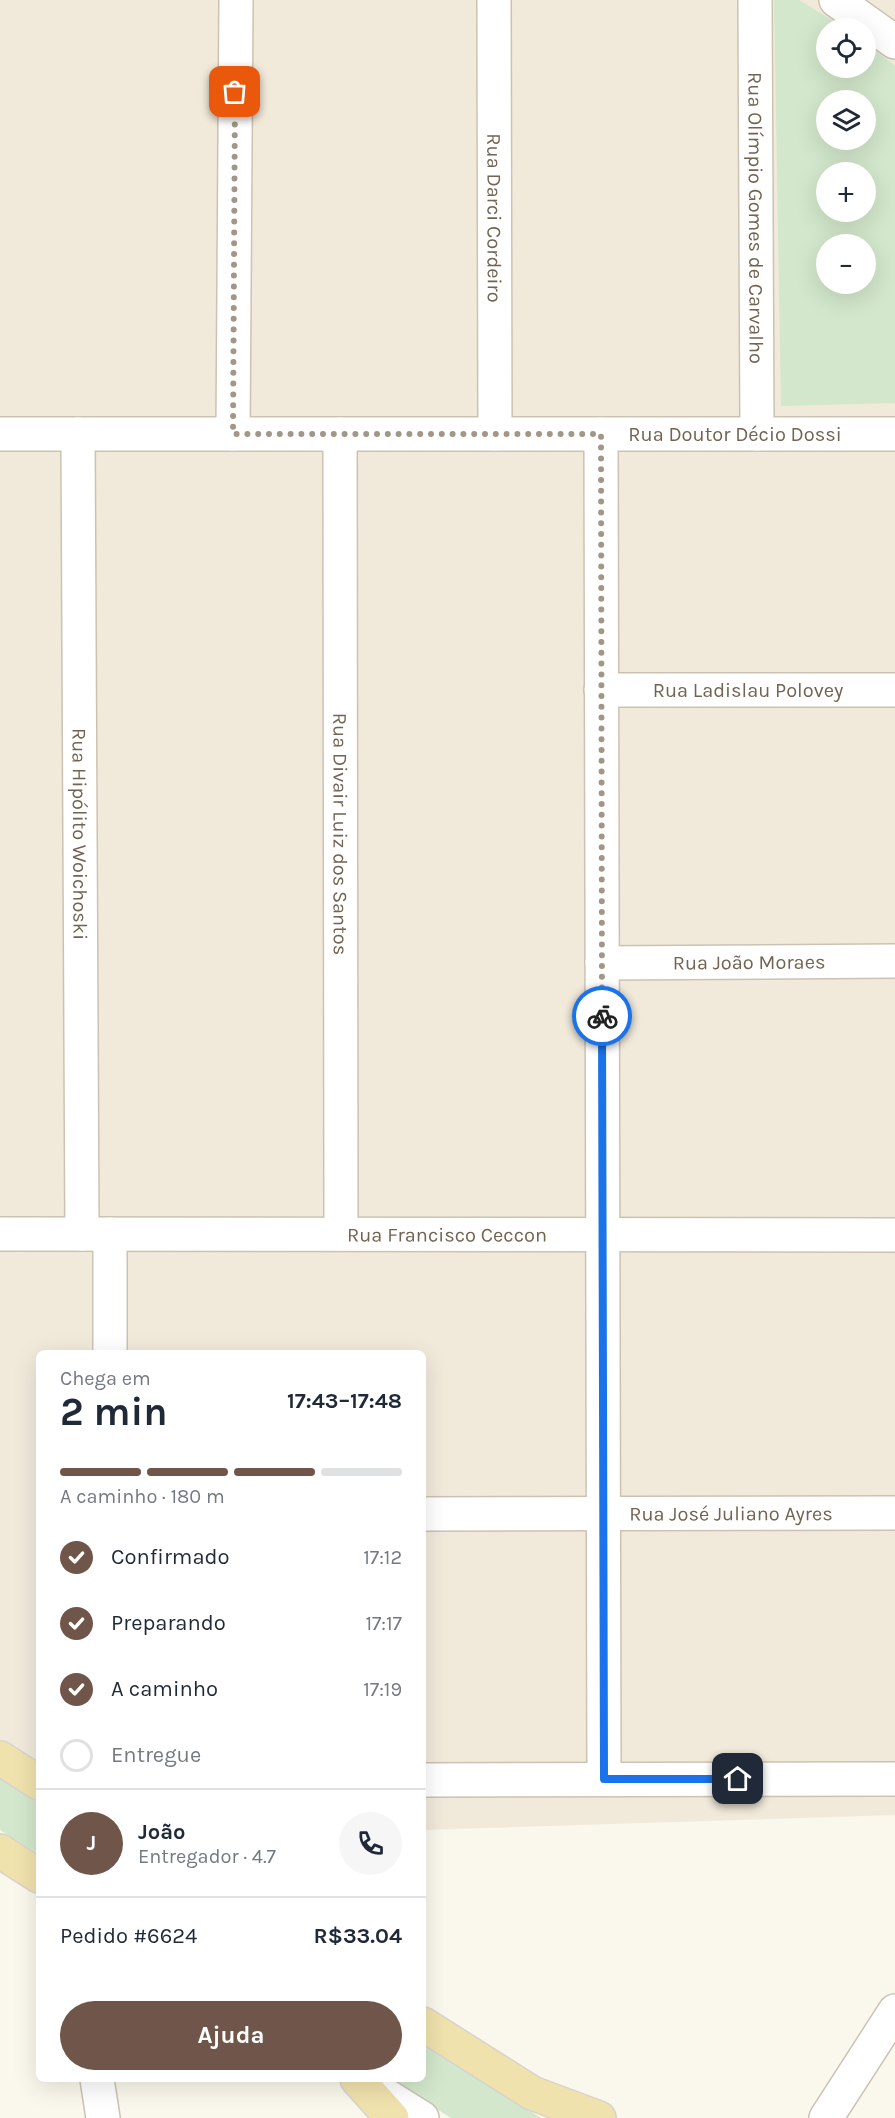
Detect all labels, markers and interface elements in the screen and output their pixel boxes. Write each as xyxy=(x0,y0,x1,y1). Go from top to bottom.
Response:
map controls xyxy=(816,18,876,294)
button: locate xyxy=(816,18,876,78)
pin xyxy=(209,66,260,117)
street label: Rua Olímpio Gomes de Carvalho xyxy=(744,72,768,364)
icon: bag xyxy=(218,75,251,108)
button: layers xyxy=(816,90,876,150)
street label: Rua Darci Cordeiro xyxy=(483,133,506,303)
button: + xyxy=(816,162,876,222)
button: − xyxy=(816,234,876,294)
street label: Rua Doutor Décio Dossi xyxy=(628,423,842,446)
street label: Rua Ladislau Polovey xyxy=(653,679,843,702)
street label: Rua Divair Luiz dos Santos xyxy=(329,713,352,955)
street label: Rua Hipólito Woichoski xyxy=(68,728,92,940)
street label: Rua João Moraes xyxy=(673,950,825,974)
courier xyxy=(572,986,632,1046)
icon: bike xyxy=(586,1000,619,1033)
street label: Rua Francisco Ceccon xyxy=(347,1223,547,1246)
text: Chega em xyxy=(60,1367,151,1390)
text: 17:43–17:48 xyxy=(287,1388,402,1414)
text: 2 min xyxy=(60,1389,168,1435)
text: A caminho · 180 m xyxy=(60,1485,225,1508)
street label: Rua José Juliano Ayres xyxy=(629,1502,833,1525)
icon: check xyxy=(60,1541,93,1574)
text: Confirmado xyxy=(111,1544,230,1570)
text: 17:12 xyxy=(363,1546,402,1569)
icon: check xyxy=(60,1607,93,1640)
text: Preparando xyxy=(111,1610,226,1636)
text: 17:17 xyxy=(365,1612,402,1635)
icon: check xyxy=(60,1673,93,1706)
text: A caminho xyxy=(111,1676,218,1702)
text: 17:19 xyxy=(363,1678,402,1701)
text: Entregue xyxy=(111,1742,201,1768)
pin xyxy=(712,1753,763,1804)
icon: home xyxy=(721,1762,754,1795)
button: phone xyxy=(339,1812,402,1875)
text: João xyxy=(138,1819,186,1845)
text: J xyxy=(87,1830,96,1856)
text: Entregador · 4.7 xyxy=(138,1845,276,1868)
text: Pedido #6624 xyxy=(60,1923,197,1949)
text: R$33.04 xyxy=(314,1923,402,1949)
button: Ajuda xyxy=(60,2001,402,2070)

